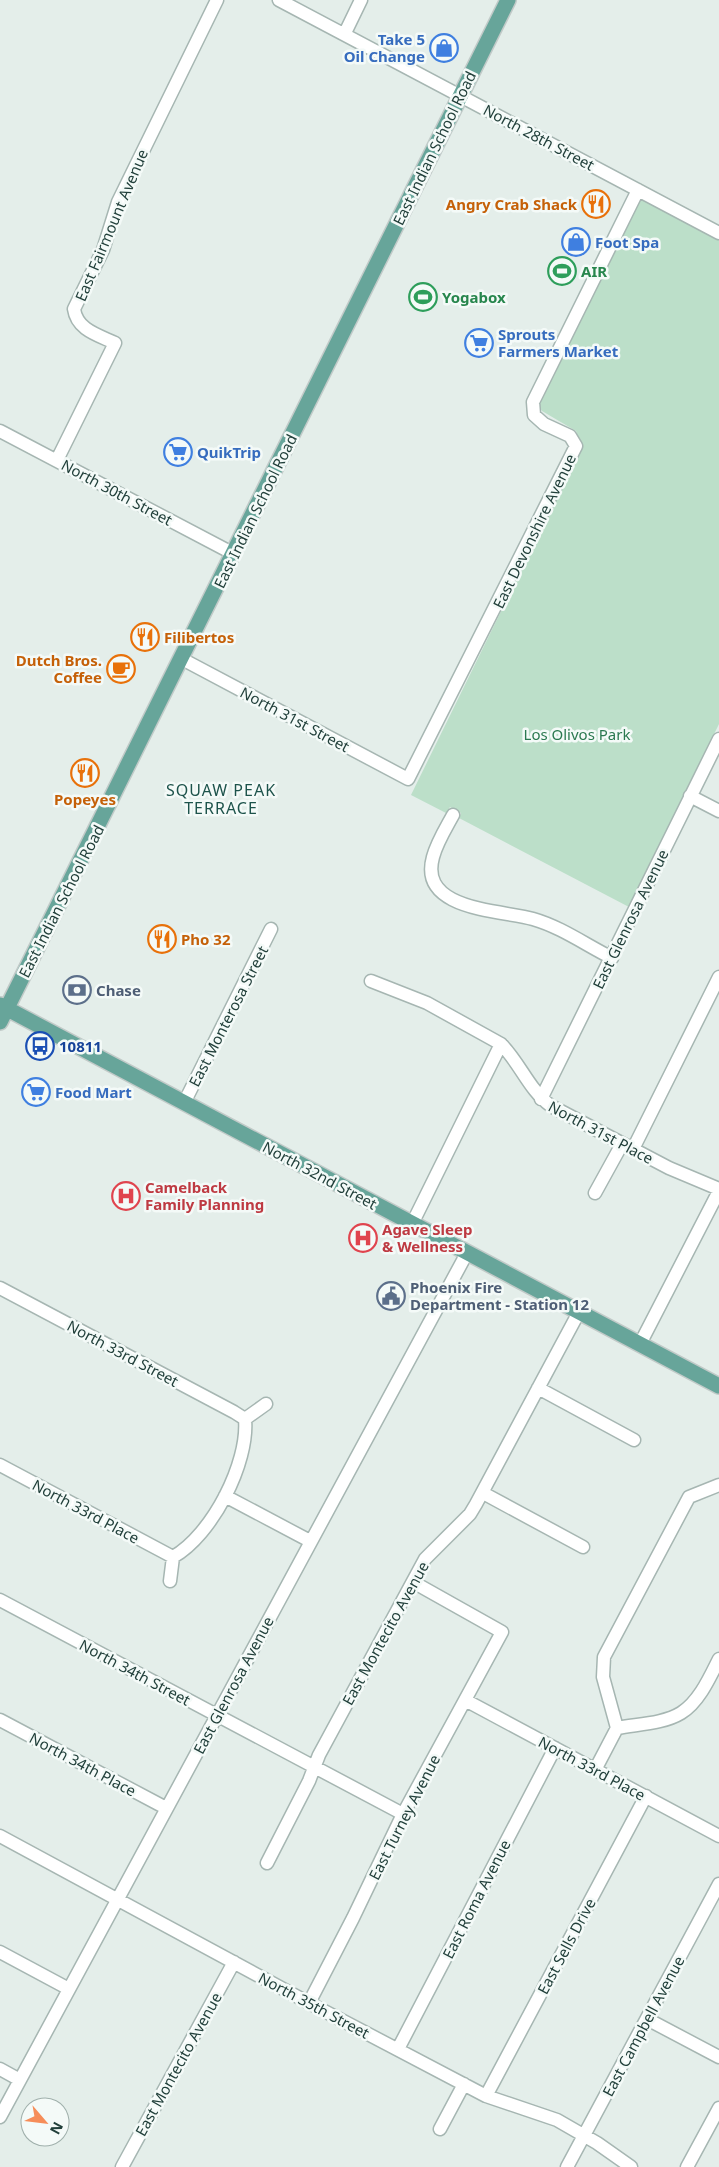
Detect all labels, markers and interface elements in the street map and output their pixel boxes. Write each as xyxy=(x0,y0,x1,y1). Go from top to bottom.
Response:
place label: Take 5 Oil Change xyxy=(344,29,425,66)
shop icon: Take 5 Oil Change xyxy=(429,33,459,63)
street label: East Indian School Road xyxy=(388,68,480,228)
street label: North 28th Street xyxy=(480,99,598,175)
street label: East Fairmount Avenue xyxy=(70,146,152,304)
restaurant icon: Angry Crab Shack xyxy=(581,189,611,219)
place label: Angry Crab Shack xyxy=(446,194,578,214)
shop icon: Foot Spa xyxy=(561,227,591,257)
place label: Foot Spa xyxy=(595,232,659,252)
sports icon: AIR xyxy=(547,256,577,286)
place label: AIR xyxy=(581,261,607,281)
sports icon: Yogabox xyxy=(408,282,438,312)
place label: Yogabox xyxy=(442,287,506,307)
place label: Sprouts Farmers Market xyxy=(498,324,619,361)
supermarket icon: Sprouts Farmers Market xyxy=(464,328,494,358)
street label: East Indian School Road xyxy=(209,431,301,591)
supermarket icon: QuikTrip xyxy=(163,437,193,467)
place label: QuikTrip xyxy=(197,442,261,462)
street label: East Devonshire Avenue xyxy=(488,450,580,612)
street label: North 30th Street xyxy=(58,454,176,530)
restaurant icon: Filibertos xyxy=(130,622,160,652)
place label: Filibertos xyxy=(164,627,234,647)
place label: Dutch Bros. Coffee xyxy=(16,650,102,687)
cafe icon: Dutch Bros. Coffee xyxy=(106,654,136,684)
street label: North 31st Street xyxy=(237,682,354,756)
park label: Los Olivos Park xyxy=(524,724,630,744)
restaurant icon: Popeyes xyxy=(70,758,100,788)
district label: SQUAW PEAK TERRACE xyxy=(166,779,276,819)
place label: Popeyes xyxy=(54,789,116,809)
street label: East Indian School Road xyxy=(14,821,108,981)
street label: East Glenrosa Avenue xyxy=(587,846,673,992)
restaurant icon: Pho 32 xyxy=(147,924,177,954)
place label: Pho 32 xyxy=(181,929,231,949)
street label: East Monterosa Street xyxy=(184,942,272,1090)
bank icon: Chase xyxy=(62,975,92,1005)
place label: Chase xyxy=(96,980,141,1000)
bus stop icon: 10811 xyxy=(25,1031,55,1061)
place label: 10811 xyxy=(59,1036,102,1056)
supermarket icon: Food Mart xyxy=(21,1077,51,1107)
place label: Food Mart xyxy=(55,1082,132,1102)
street label: North 31st Place xyxy=(545,1096,657,1168)
street label: North 32nd Street xyxy=(259,1136,381,1214)
place label: Camelback Family Planning xyxy=(145,1177,264,1214)
hospital icon: Camelback Family Planning xyxy=(111,1181,141,1211)
place label: Agave Sleep & Wellness xyxy=(382,1219,472,1256)
hospital icon: Agave Sleep & Wellness xyxy=(348,1223,378,1253)
place label: Phoenix Fire Department - Station 12 xyxy=(410,1277,589,1314)
public building icon: Phoenix Fire Department - Station 12 xyxy=(376,1281,406,1311)
street label: North 33rd Street xyxy=(64,1315,183,1391)
street label: North 33rd Place xyxy=(29,1474,143,1548)
street label: East Montecito Avenue xyxy=(337,1558,433,1708)
street label: East Glenrosa Avenue xyxy=(188,1613,278,1757)
street label: North 34th Street xyxy=(76,1634,194,1710)
street label: North 34th Place xyxy=(26,1727,140,1801)
street label: North 33rd Place xyxy=(535,1731,649,1805)
street label: East Turney Avenue xyxy=(364,1751,444,1883)
street label: East Roma Avenue xyxy=(437,1836,515,1962)
street label: East Sells Drive xyxy=(532,1895,600,1997)
street label: East Campbell Avenue xyxy=(597,1952,689,2100)
street label: North 35th Street xyxy=(255,1967,373,2043)
street label: East Montecito Avenue xyxy=(130,1989,226,2139)
north arrow xyxy=(20,2097,70,2147)
text: N xyxy=(46,2119,68,2138)

